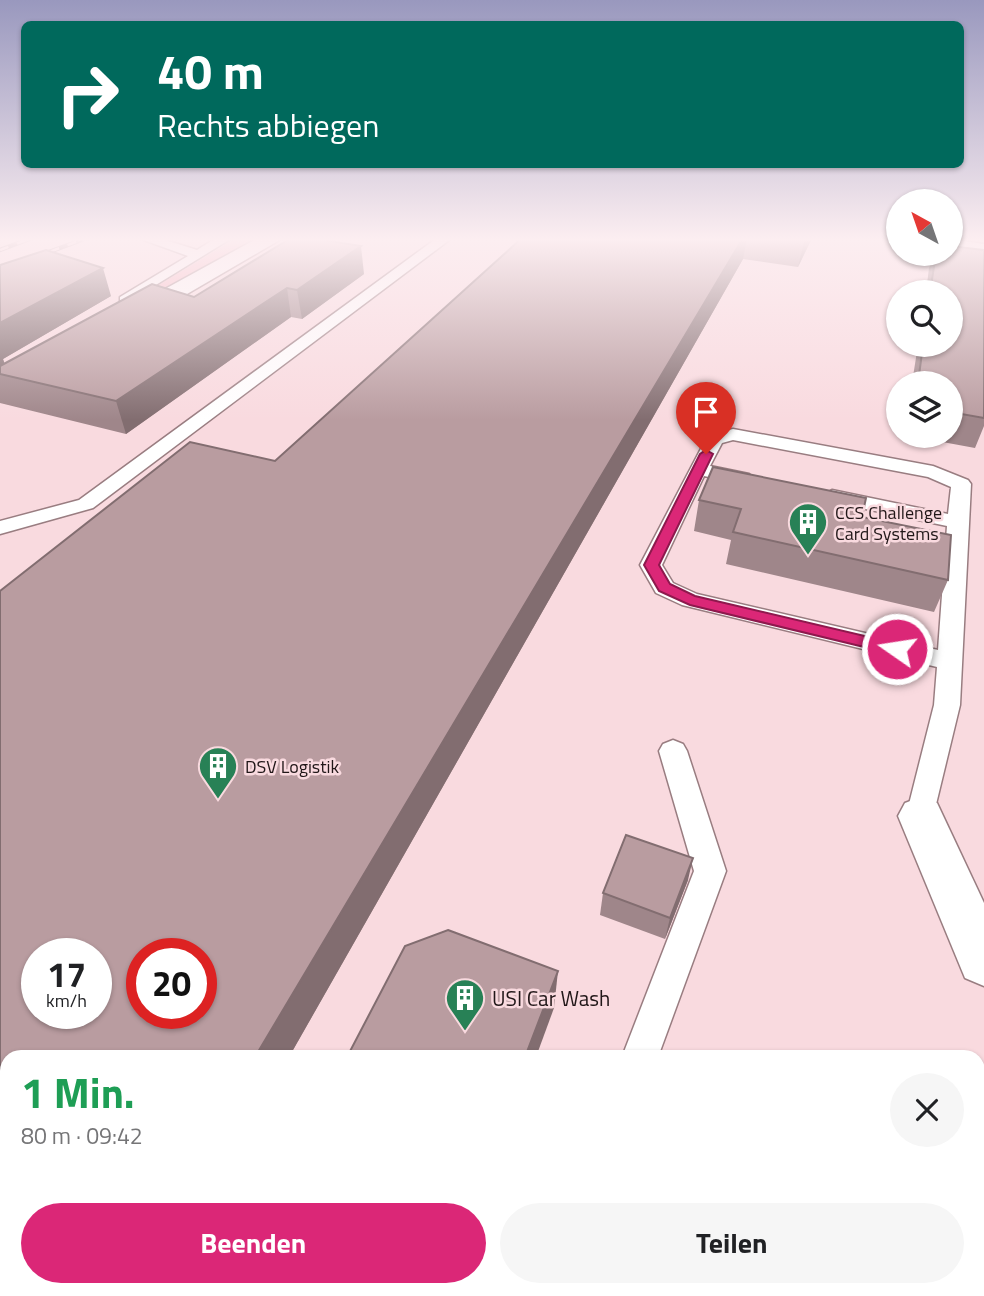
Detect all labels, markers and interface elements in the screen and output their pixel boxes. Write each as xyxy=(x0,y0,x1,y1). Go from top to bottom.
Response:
text: 40 m xyxy=(157,33,264,108)
icon: right xyxy=(42,49,133,140)
text: Rechts abbiegen xyxy=(157,101,379,149)
north arrow xyxy=(886,189,962,266)
map controls xyxy=(886,189,963,448)
button: search xyxy=(886,280,963,357)
button: layers xyxy=(886,371,963,448)
pin xyxy=(676,382,736,454)
icon: arrive xyxy=(687,393,725,431)
place label: CCS Challenge Card Systems xyxy=(835,499,942,547)
building icon: CCS Challenge Card Systems xyxy=(787,501,829,556)
position arrow xyxy=(860,612,934,686)
building icon: DSV Logistik xyxy=(197,745,239,800)
place label: DSV Logistik xyxy=(245,753,339,780)
speed limit sign: 20 xyxy=(126,938,217,1029)
text: 17 xyxy=(47,947,86,1001)
building icon: USI Car Wash xyxy=(444,977,486,1032)
place label: USI Car Wash xyxy=(492,982,610,1014)
text: km/h xyxy=(46,987,87,1014)
text: 1 Min. xyxy=(21,1060,135,1124)
button: close xyxy=(890,1073,964,1147)
text: 80 m · 09:42 xyxy=(21,1118,143,1153)
button: Beenden xyxy=(21,1203,486,1283)
button: Teilen xyxy=(500,1203,964,1283)

